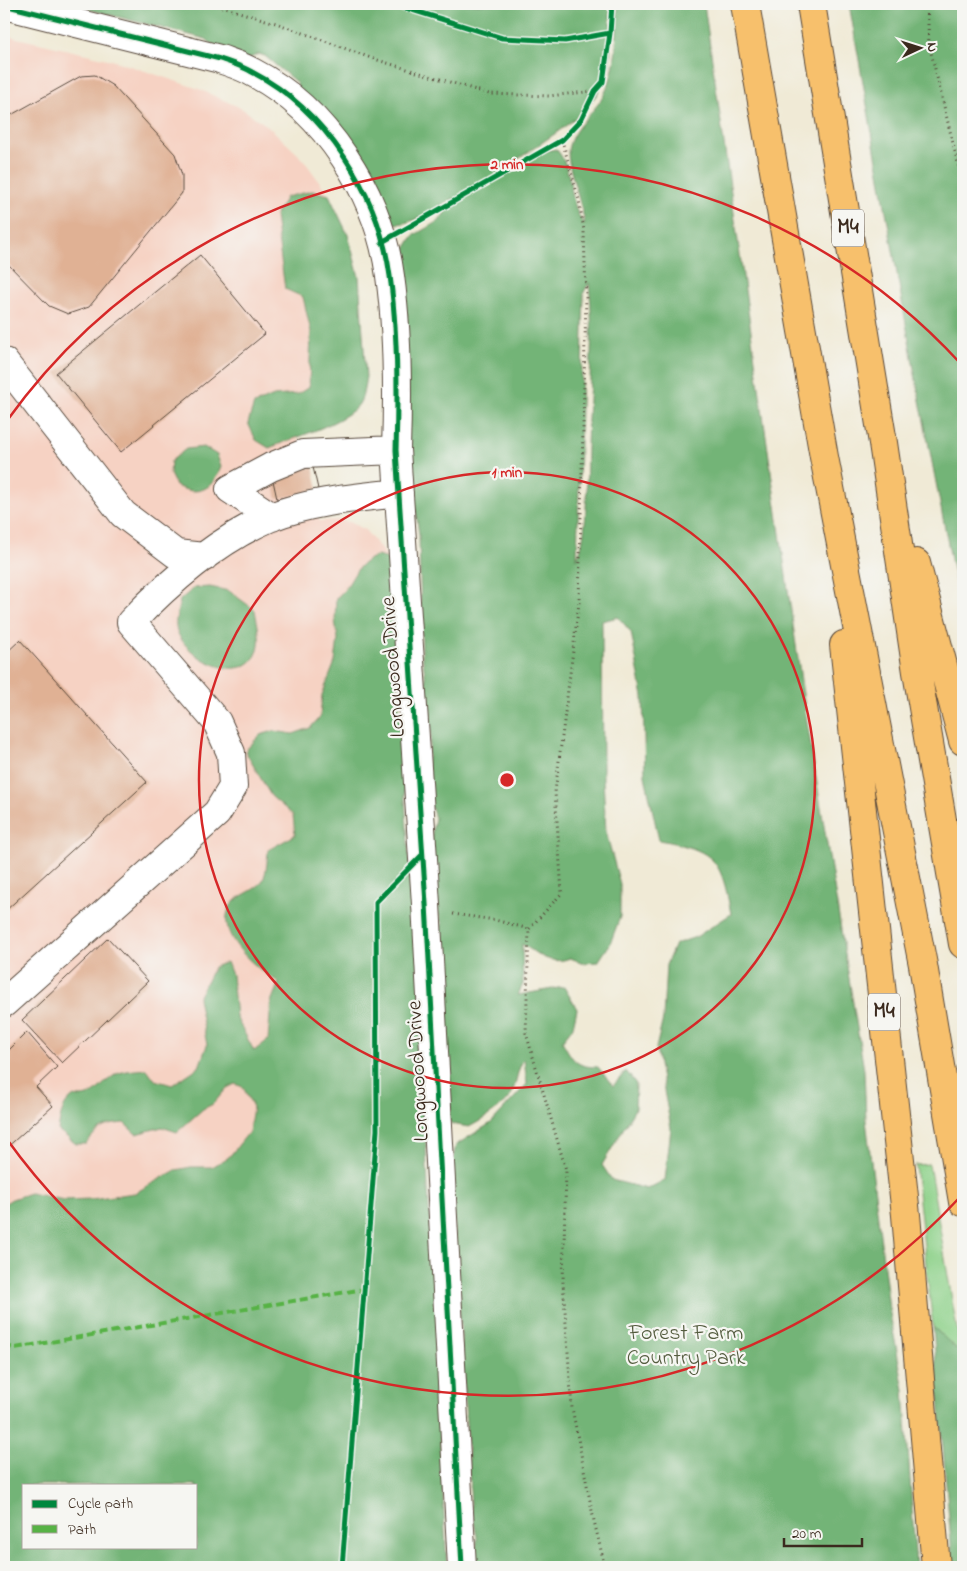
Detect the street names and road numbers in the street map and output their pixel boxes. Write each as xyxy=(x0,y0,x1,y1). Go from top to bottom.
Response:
road number: M4 xyxy=(832,210,864,247)
street label: Longwood Drive xyxy=(373,595,416,739)
road number: M4 xyxy=(868,994,900,1030)
street label: Longwood Drive xyxy=(399,999,440,1142)

